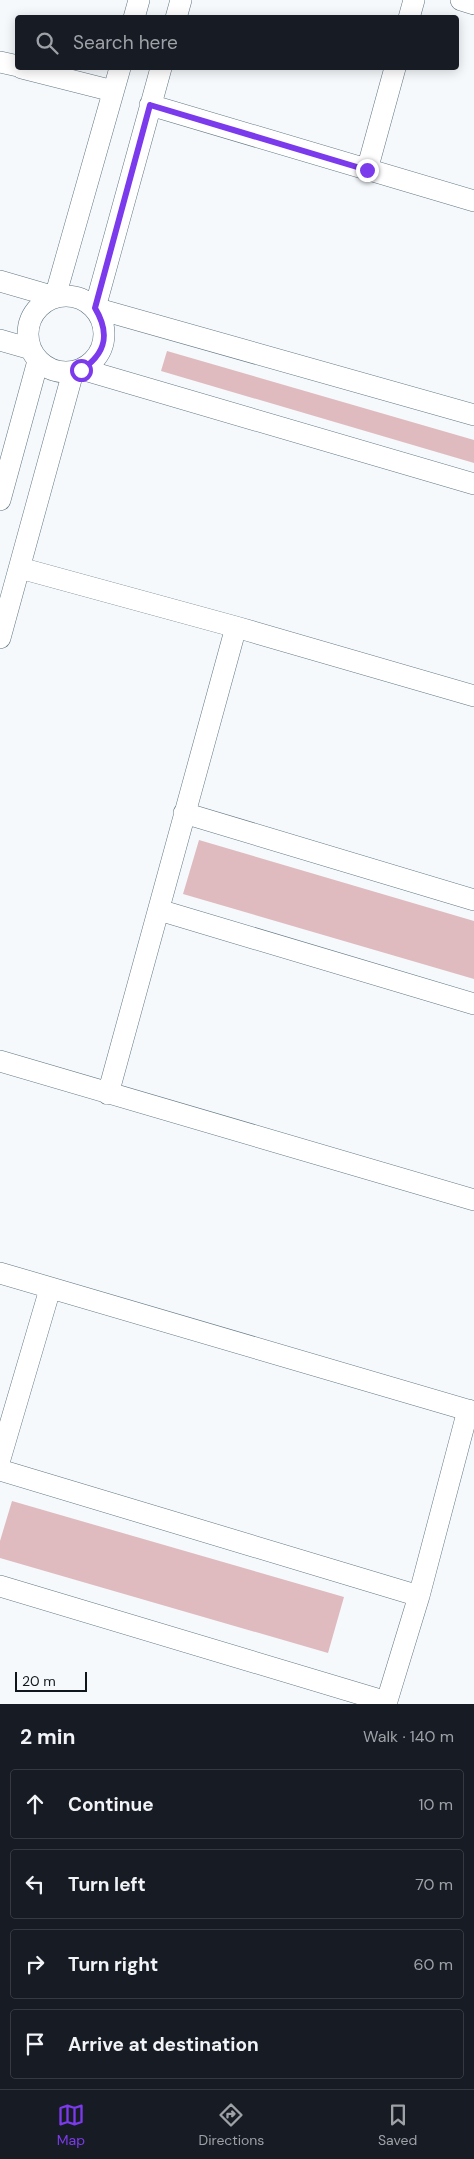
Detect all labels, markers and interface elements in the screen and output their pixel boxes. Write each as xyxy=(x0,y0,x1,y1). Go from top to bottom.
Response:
search box xyxy=(15,15,459,70)
icon: search xyxy=(33,29,61,57)
text: Search here xyxy=(73,30,178,55)
route end xyxy=(356,159,379,182)
route start xyxy=(70,359,93,382)
scale bar xyxy=(15,1669,88,1692)
text: 20 m xyxy=(22,1672,56,1690)
text: 2 min xyxy=(20,1723,76,1751)
text: Walk · 140 m xyxy=(363,1726,454,1747)
icon: ahead xyxy=(21,1790,49,1818)
text: Continue xyxy=(68,1792,154,1817)
text: 10 m xyxy=(419,1794,453,1815)
icon: left xyxy=(21,1870,49,1898)
text: Turn left xyxy=(68,1872,146,1897)
text: 70 m xyxy=(415,1874,453,1895)
icon: right xyxy=(21,1950,49,1978)
text: Turn right xyxy=(68,1952,158,1977)
text: 60 m xyxy=(413,1954,453,1975)
icon: arrive xyxy=(21,2030,49,2058)
text: Arrive at destination xyxy=(68,2032,259,2057)
tab: Map xyxy=(57,2101,85,2149)
tab: Directions xyxy=(199,2101,264,2149)
tab: Saved xyxy=(378,2101,417,2149)

